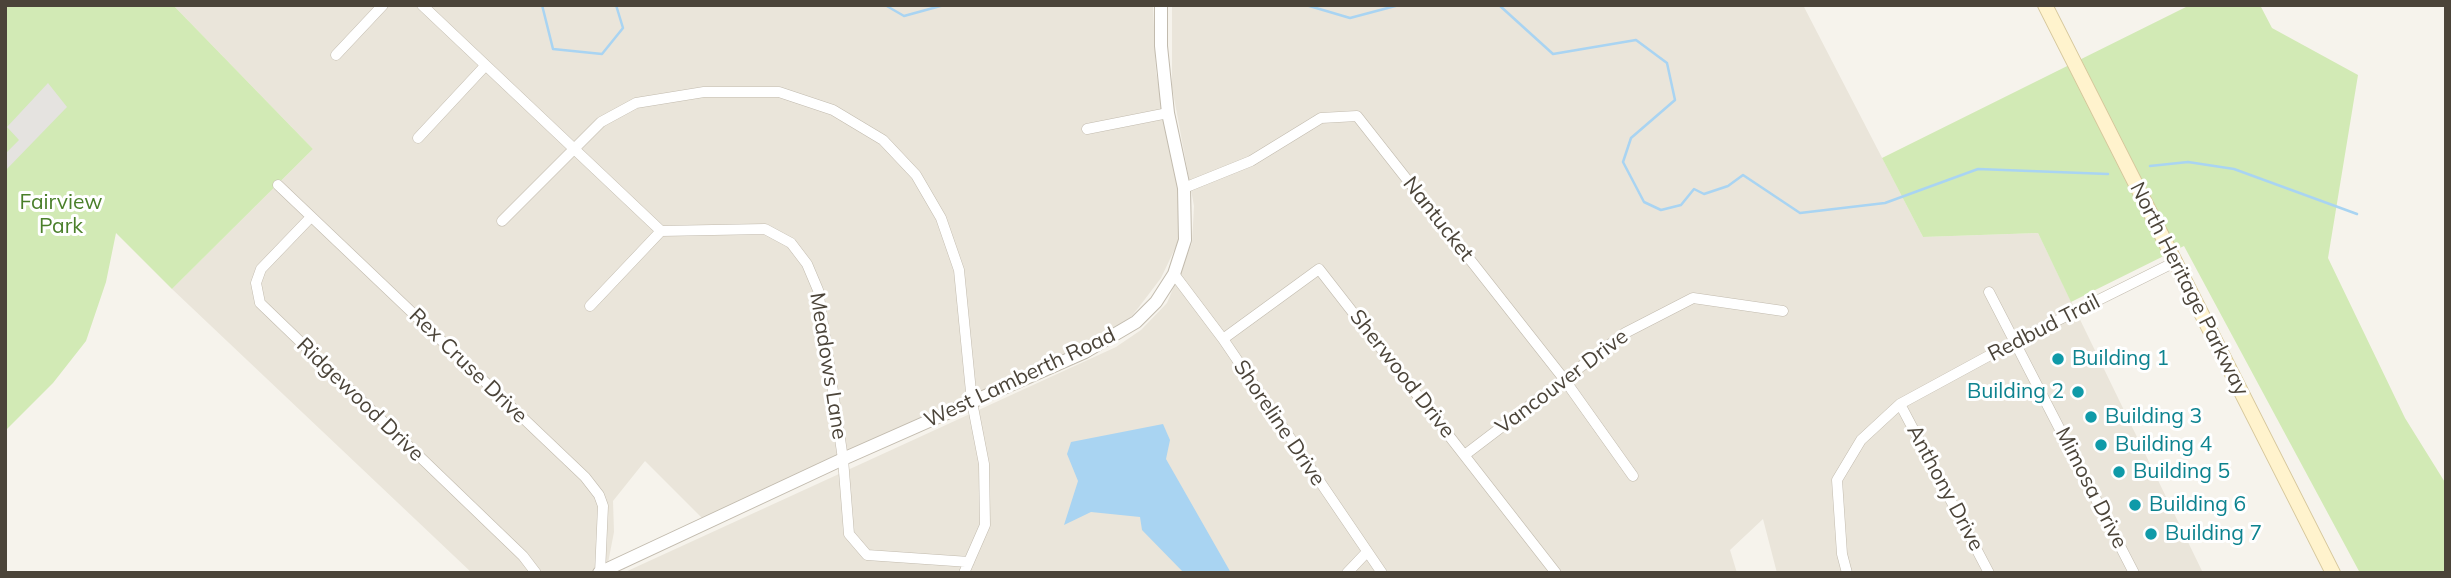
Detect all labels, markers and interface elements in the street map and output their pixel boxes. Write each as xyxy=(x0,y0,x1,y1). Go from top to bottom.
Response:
street label: Nantucket xyxy=(1397,172,1479,266)
street label: North Heritage Parkway xyxy=(2124,178,2254,400)
park label: Fairview Park xyxy=(20,190,102,240)
street label: Redbud Trail xyxy=(1984,289,2104,367)
street label: Meadows Lane xyxy=(804,291,852,441)
street label: Rex Cruse Drive xyxy=(404,303,532,429)
street label: Sherwood Drive xyxy=(1344,305,1460,443)
street label: West Lamberth Road xyxy=(920,323,1120,433)
street label: Vancouver Drive xyxy=(1491,324,1633,440)
street label: Ridgewood Drive xyxy=(291,333,429,467)
place label: Building 1 xyxy=(2072,346,2169,372)
marker: Building 1 xyxy=(2050,351,2066,367)
street label: Shoreline Drive xyxy=(1228,355,1330,491)
place label: Building 2 xyxy=(1967,379,2064,405)
marker: Building 2 xyxy=(2070,384,2086,400)
place label: Building 3 xyxy=(2105,404,2202,430)
marker: Building 3 xyxy=(2083,409,2099,425)
street label: Anthony Drive xyxy=(1901,421,1989,555)
street label: Mimosa Drive xyxy=(2050,423,2132,553)
place label: Building 4 xyxy=(2115,432,2212,458)
marker: Building 4 xyxy=(2093,437,2109,453)
place label: Building 5 xyxy=(2133,459,2230,485)
marker: Building 5 xyxy=(2111,464,2127,480)
place label: Building 6 xyxy=(2149,492,2246,518)
marker: Building 6 xyxy=(2127,497,2143,513)
place label: Building 7 xyxy=(2165,521,2262,547)
marker: Building 7 xyxy=(2143,526,2159,542)

